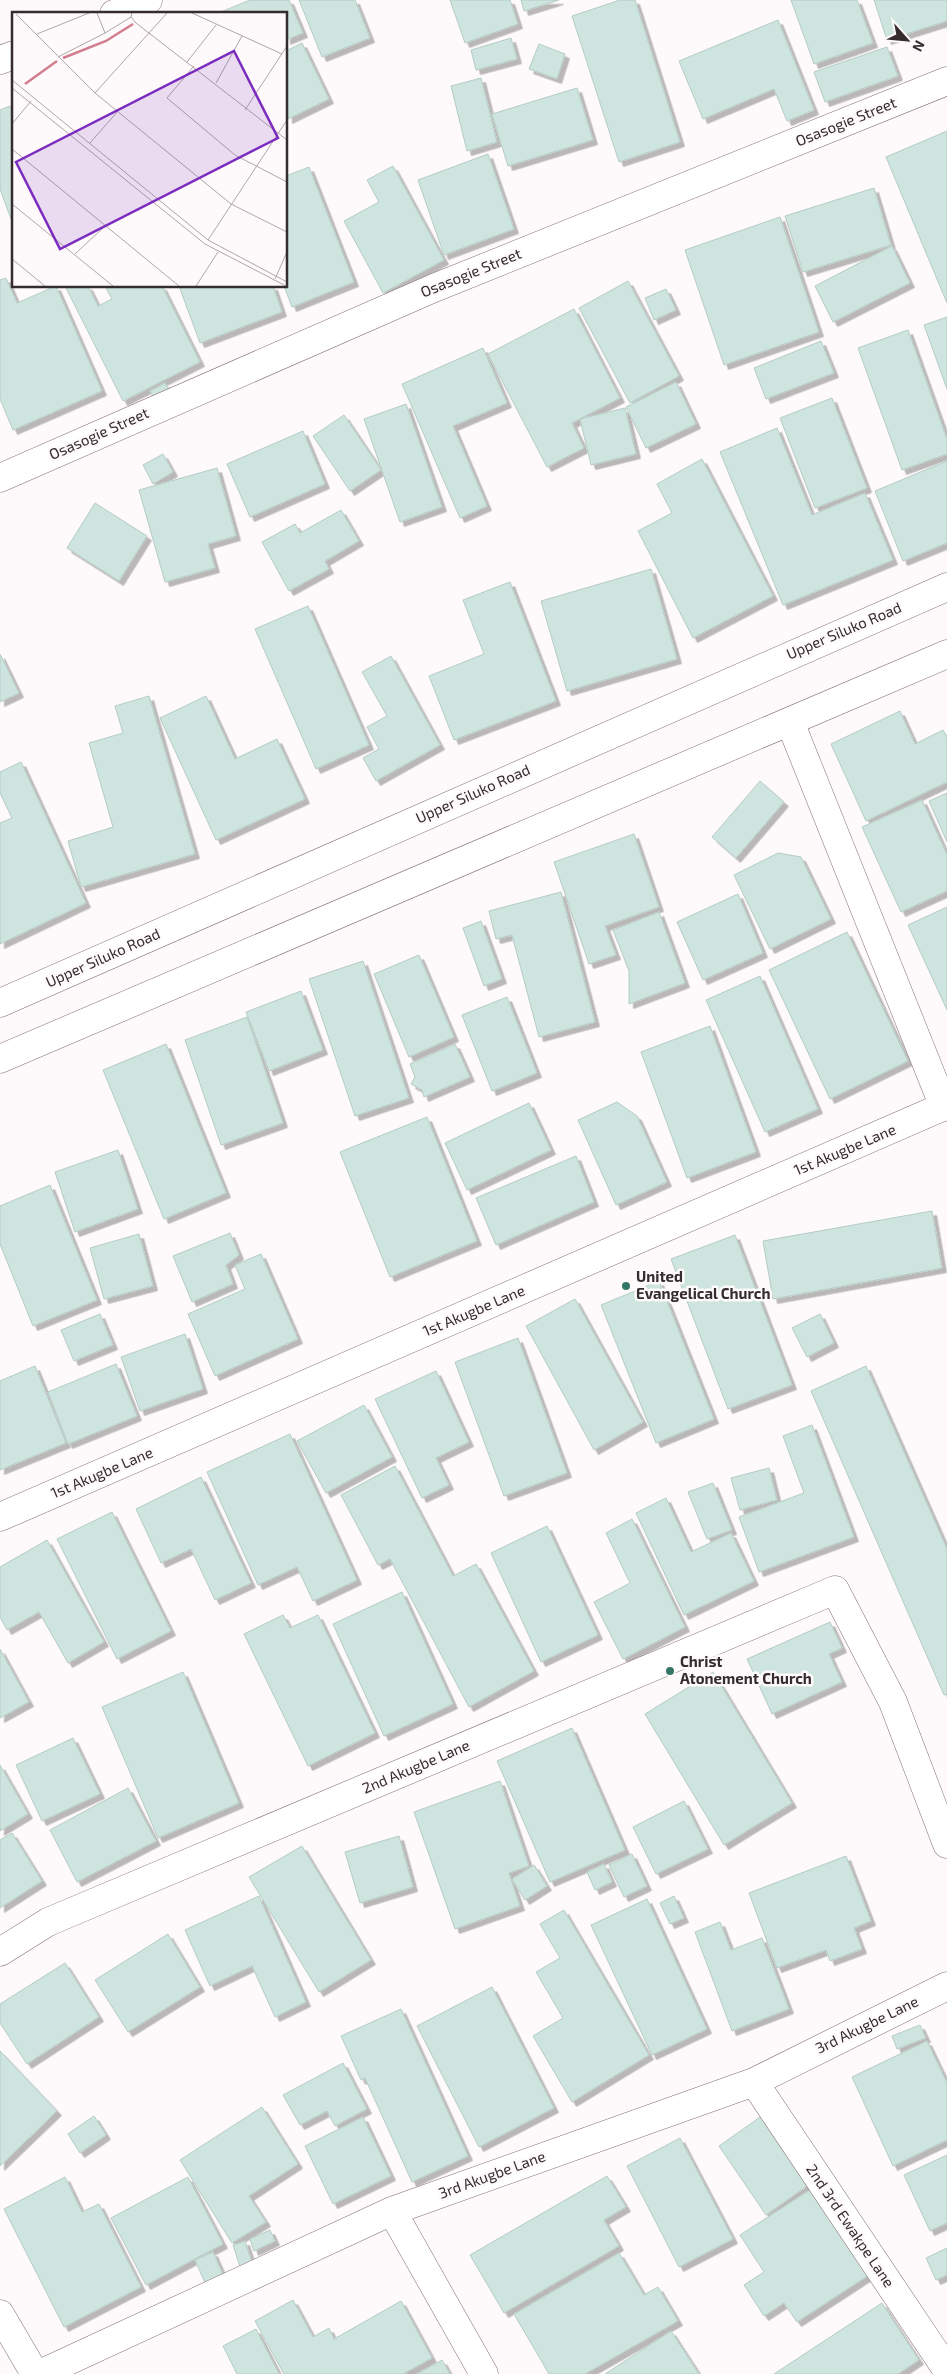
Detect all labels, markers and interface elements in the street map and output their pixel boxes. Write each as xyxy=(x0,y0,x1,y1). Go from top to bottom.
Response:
inset map xyxy=(12,12,288,288)
north arrow xyxy=(882,15,932,65)
text: N xyxy=(909,38,929,54)
street label: Osasogie Street xyxy=(793,93,899,149)
street label: Osasogie Street xyxy=(418,244,524,300)
street label: Osasogie Street xyxy=(46,403,151,463)
street label: Upper Siluko Road xyxy=(783,598,904,662)
street label: Upper Siluko Road xyxy=(413,760,533,826)
street label: Upper Siluko Road xyxy=(43,924,163,990)
street label: 1st Akugbe Lane xyxy=(791,1120,898,1179)
place label: United Evangelical Church xyxy=(636,1267,770,1302)
marker: United Evangelical Church xyxy=(620,1280,632,1292)
street label: 1st Akugbe Lane xyxy=(420,1281,527,1340)
street label: 1st Akugbe Lane xyxy=(48,1443,155,1502)
place label: Christ Atonement Church xyxy=(680,1652,812,1687)
marker: Christ Atonement Church xyxy=(664,1665,676,1677)
street label: 2nd Akugbe Lane xyxy=(359,1735,472,1797)
street label: 3rd Akugbe Lane xyxy=(812,1991,921,2057)
street label: 3rd Akugbe Lane xyxy=(436,2146,548,2202)
street label: 2nd 3rd Ewakpe Lane xyxy=(803,2160,899,2290)

